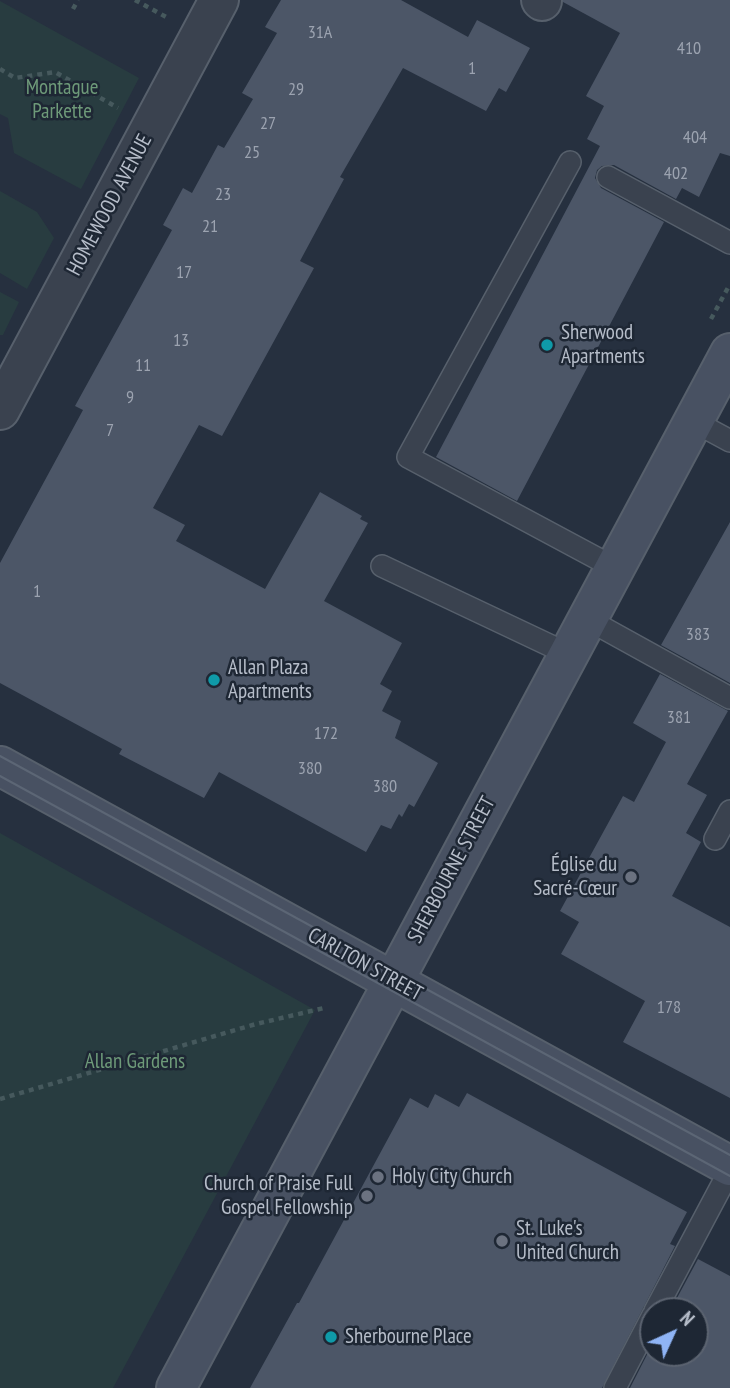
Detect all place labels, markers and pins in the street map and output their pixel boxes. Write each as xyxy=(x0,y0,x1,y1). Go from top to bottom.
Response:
place label: Sherwood Apartments xyxy=(561,320,645,370)
marker: Sherwood Apartments xyxy=(539,337,555,353)
place label: Allan Plaza Apartments xyxy=(228,655,312,705)
marker: Allan Plaza Apartments xyxy=(206,672,222,688)
place label: Église du Sacré-Cœur xyxy=(533,852,617,902)
marker: Église du Sacré-Cœur xyxy=(623,869,639,885)
place label: Holy City Church xyxy=(392,1164,512,1190)
marker: Holy City Church xyxy=(370,1169,386,1185)
place label: Church of Praise Full Gospel Fellowship xyxy=(204,1171,353,1221)
marker: Church of Praise Full Gospel Fellowship xyxy=(359,1188,375,1204)
place label: St. Luke's United Church xyxy=(516,1216,619,1266)
marker: St. Luke's United Church xyxy=(494,1233,510,1249)
place label: Sherbourne Place xyxy=(345,1324,472,1350)
marker: Sherbourne Place xyxy=(323,1329,339,1345)

